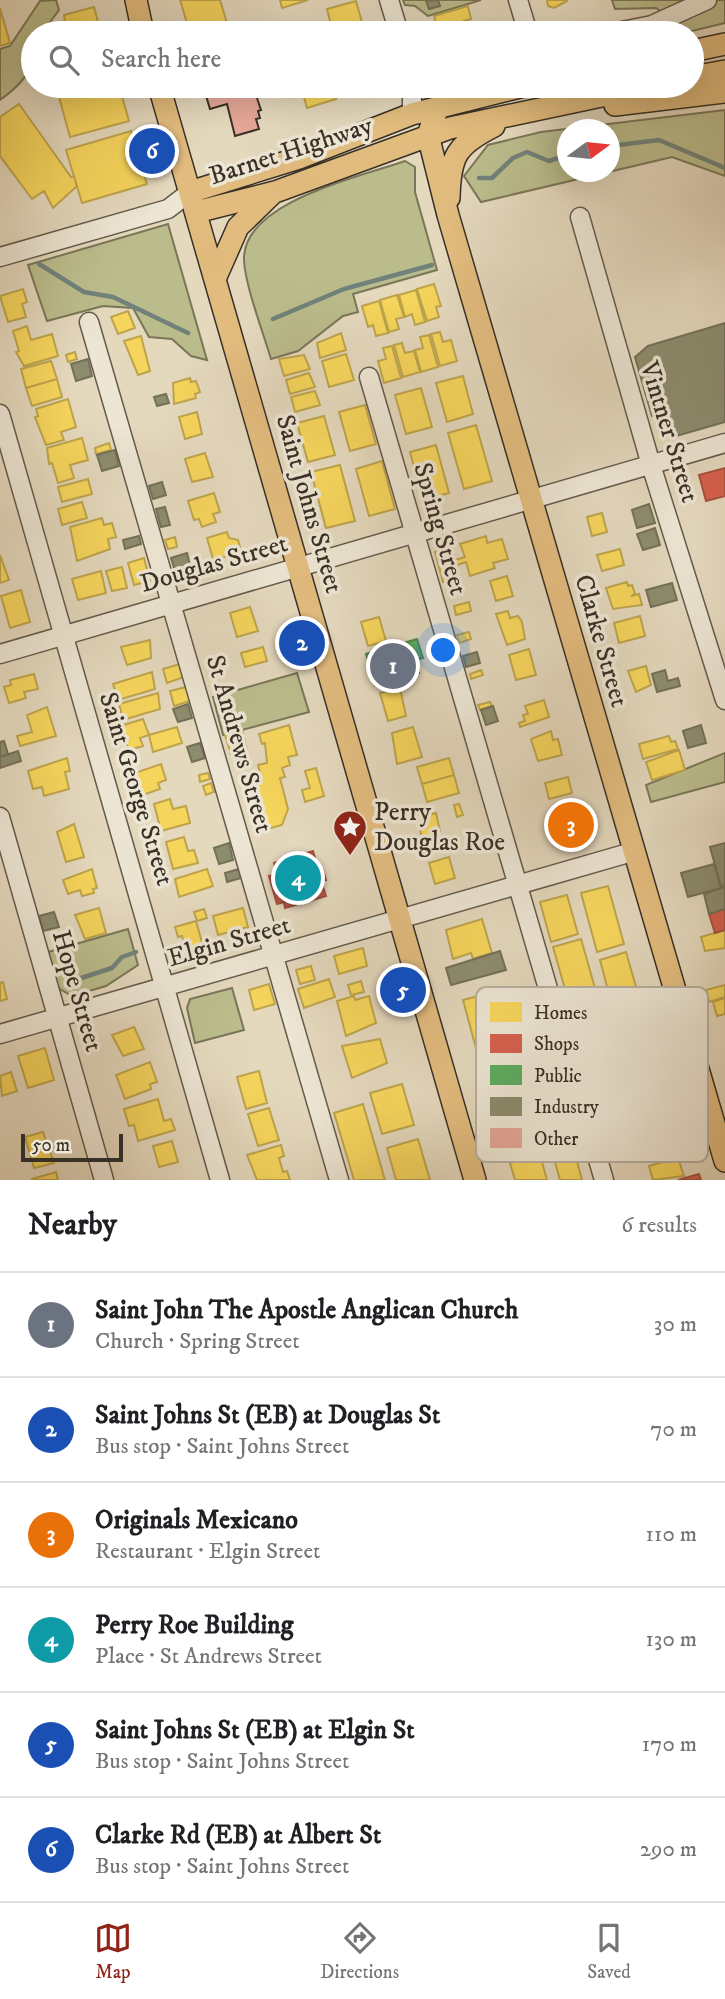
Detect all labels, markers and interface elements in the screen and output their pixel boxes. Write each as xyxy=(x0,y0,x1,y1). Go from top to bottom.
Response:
search box xyxy=(21,21,704,98)
icon: search xyxy=(45,41,83,79)
text: Search here xyxy=(101,43,221,76)
street label: Barnet Highway xyxy=(205,109,377,193)
north arrow xyxy=(557,119,620,182)
pin: 6 xyxy=(129,125,175,177)
street label: Vintner Street xyxy=(632,357,706,507)
street label: Saint Johns Street xyxy=(268,411,350,597)
street label: Spring Street xyxy=(405,459,475,599)
street label: Douglas Street xyxy=(136,527,292,601)
street label: Clarke Street xyxy=(566,571,636,711)
pin: 2 xyxy=(279,617,325,669)
your location xyxy=(426,633,460,667)
pin: 1 xyxy=(370,640,416,692)
street label: St Andrews Street xyxy=(198,651,280,837)
street label: Saint George Street xyxy=(91,688,181,890)
place label: Perry Douglas Roe xyxy=(374,796,505,859)
pin: 3 xyxy=(548,799,594,851)
place icon: Perry Douglas Roe xyxy=(331,808,369,857)
pin: 4 xyxy=(275,852,321,904)
street label: Elgin Street xyxy=(164,909,294,975)
street label: Hope Street xyxy=(44,926,110,1056)
pin: 5 xyxy=(380,964,426,1016)
legend xyxy=(476,987,708,1162)
text: Homes xyxy=(534,1002,587,1025)
text: Shops xyxy=(534,1033,579,1056)
text: Public xyxy=(534,1065,582,1088)
text: Industry xyxy=(534,1096,600,1119)
text: Other xyxy=(534,1128,578,1151)
scale bar xyxy=(21,1131,122,1163)
text: 50 m xyxy=(32,1134,70,1157)
text: Nearby xyxy=(28,1207,117,1244)
text: 6 results xyxy=(621,1211,697,1240)
text: Saint John The Apostle Anglican Church xyxy=(95,1294,518,1327)
text: 1 xyxy=(47,1310,55,1339)
text: 30 m xyxy=(654,1310,697,1339)
text: Church · Spring Street xyxy=(95,1327,300,1356)
text: Saint Johns St (EB) at Douglas St xyxy=(95,1399,440,1432)
text: 2 xyxy=(45,1415,57,1444)
text: 70 m xyxy=(650,1415,697,1444)
text: Bus stop · Saint Johns Street xyxy=(95,1432,349,1461)
text: Originals Mexicano xyxy=(95,1504,298,1537)
text: 3 xyxy=(47,1520,55,1549)
text: 110 m xyxy=(646,1520,697,1549)
text: Restaurant · Elgin Street xyxy=(95,1537,320,1566)
text: Perry Roe Building xyxy=(95,1609,293,1642)
text: 4 xyxy=(44,1625,58,1654)
text: 130 m xyxy=(645,1625,697,1654)
text: Place · St Andrews Street xyxy=(95,1642,322,1671)
text: Saint Johns St (EB) at Elgin St xyxy=(95,1714,415,1747)
text: 5 xyxy=(45,1730,57,1759)
text: 170 m xyxy=(642,1730,697,1759)
text: Bus stop · Saint Johns Street xyxy=(95,1747,349,1776)
text: Clarke Rd (EB) at Albert St xyxy=(95,1819,381,1852)
text: 6 xyxy=(45,1835,57,1864)
text: 290 m xyxy=(640,1835,697,1864)
text: Bus stop · Saint Johns Street xyxy=(95,1852,349,1881)
tab: Map xyxy=(94,1919,132,1984)
tab: Directions xyxy=(320,1919,399,1984)
tab: Saved xyxy=(587,1919,631,1984)

